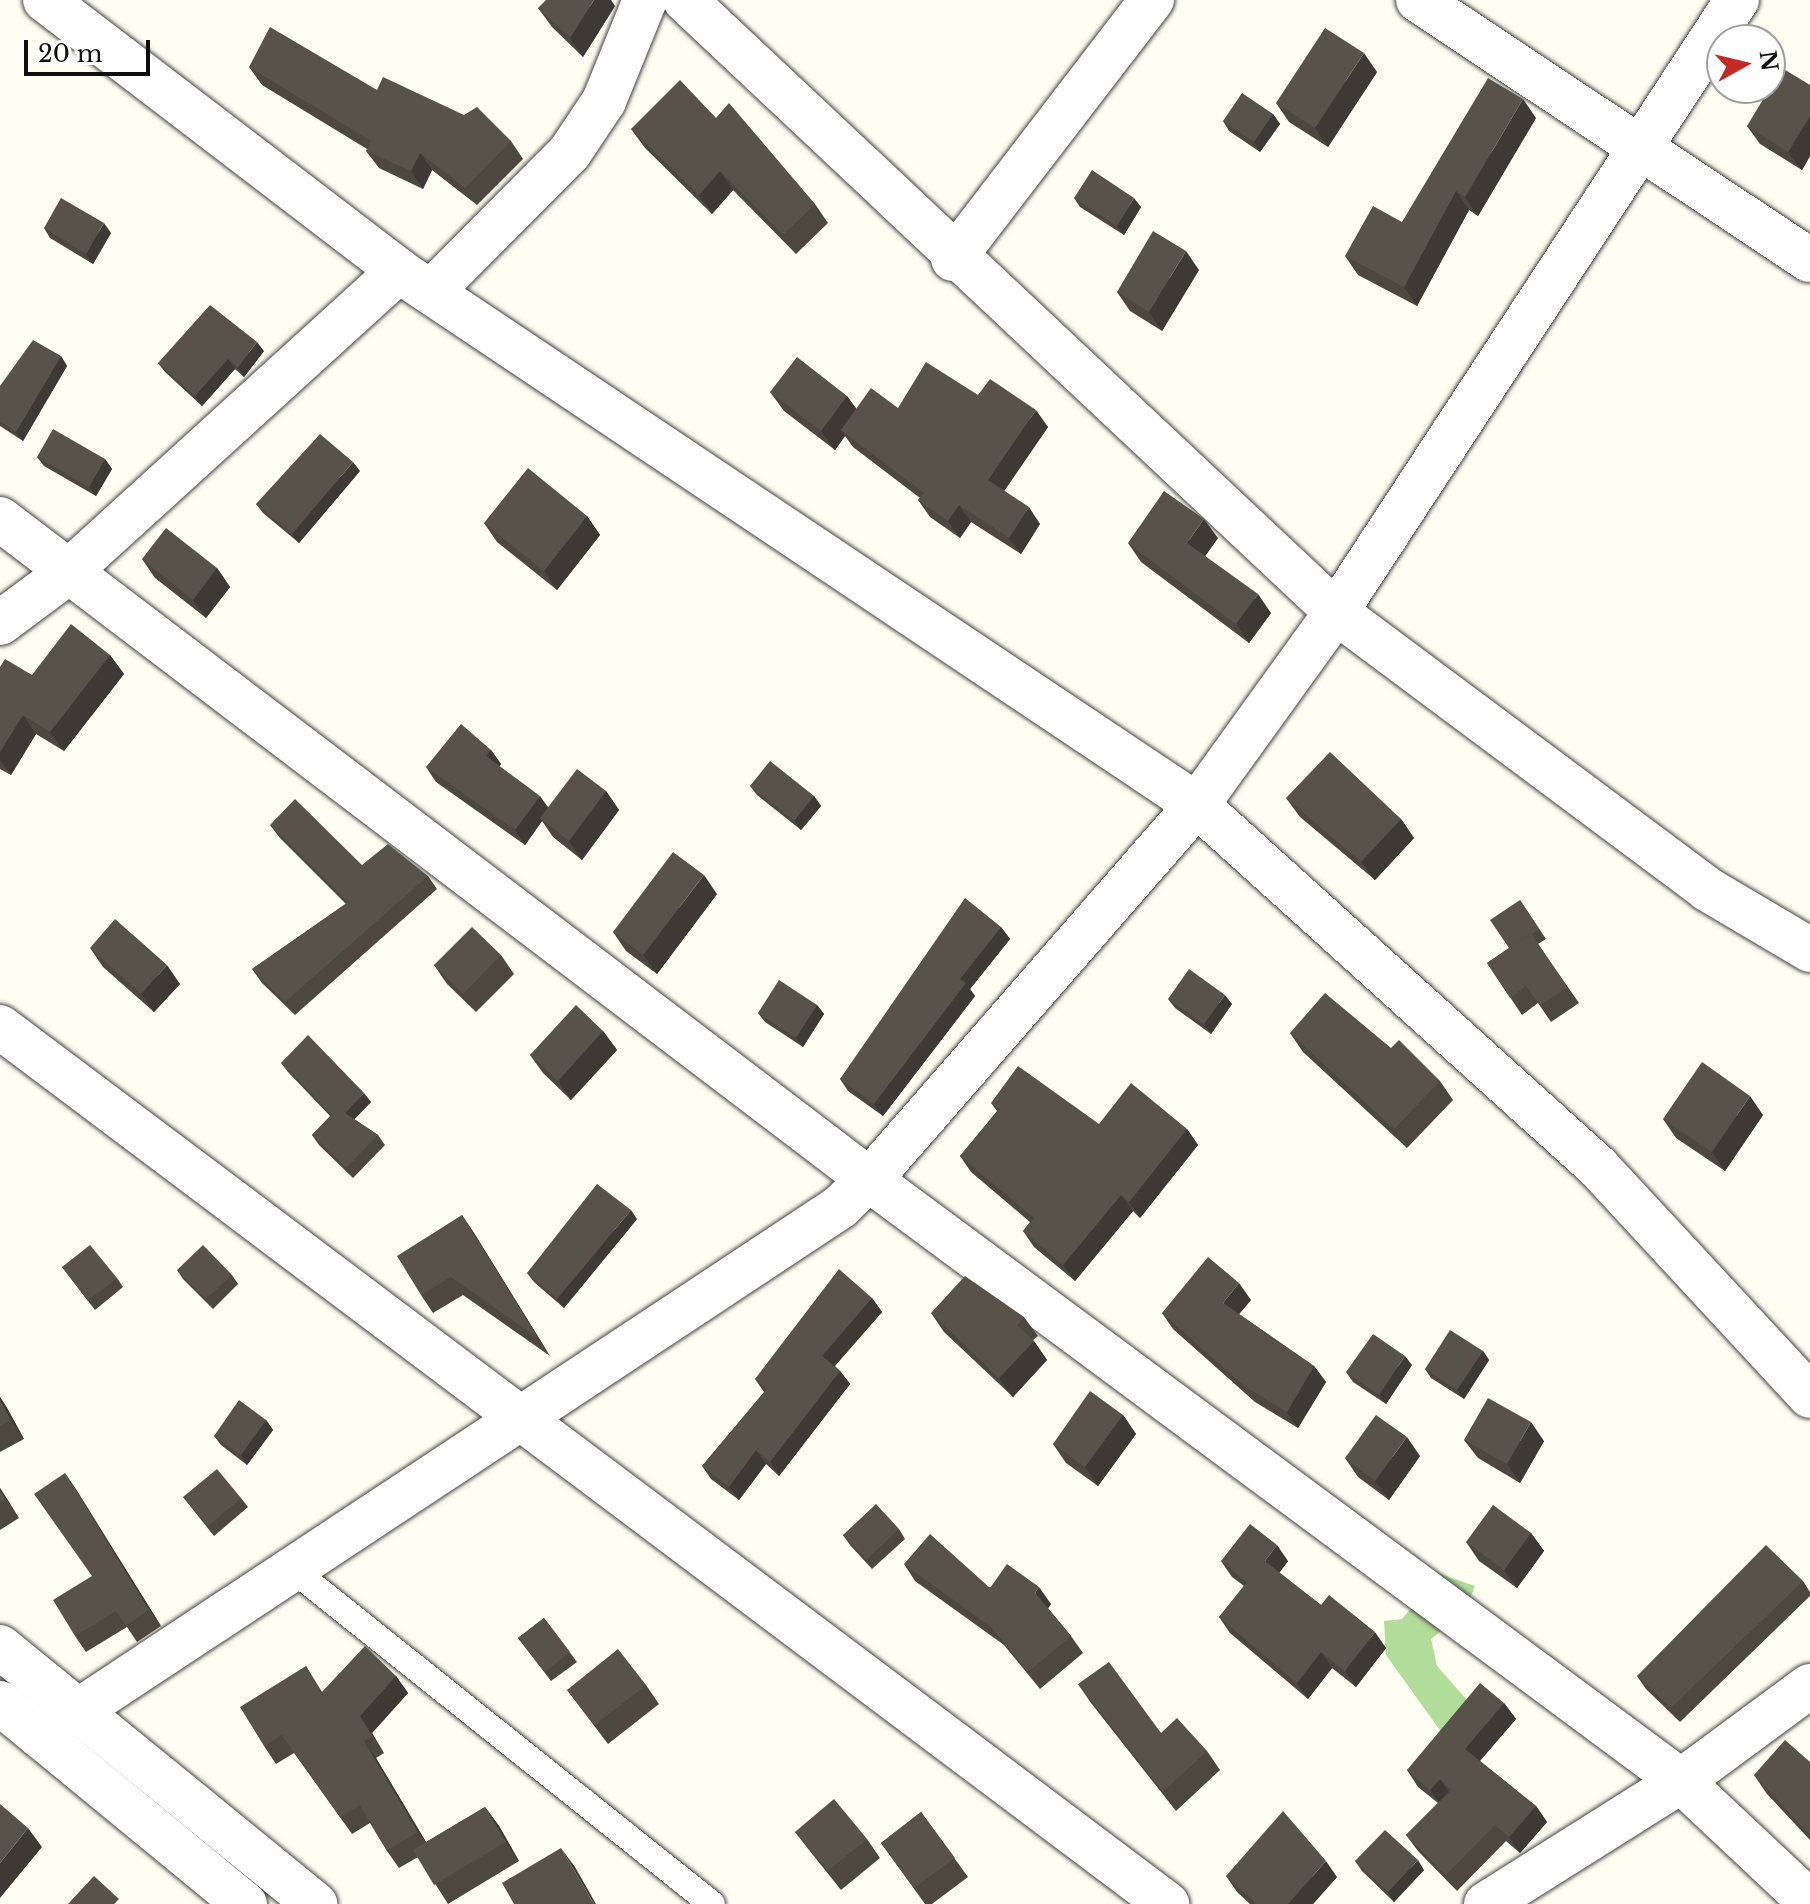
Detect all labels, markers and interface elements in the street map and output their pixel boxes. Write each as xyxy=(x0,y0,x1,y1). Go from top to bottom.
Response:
scale bar xyxy=(28,24,154,74)
north arrow xyxy=(1706,24,1786,104)
text: 20 m xyxy=(38,39,103,68)
text: N xyxy=(1753,49,1783,73)

